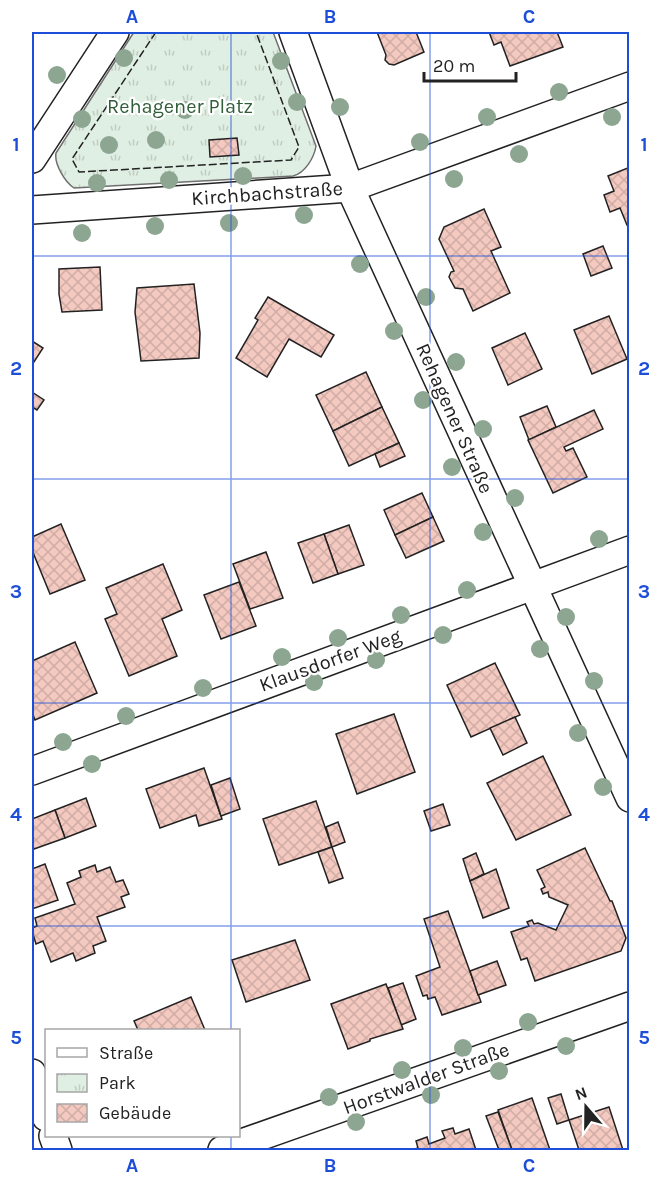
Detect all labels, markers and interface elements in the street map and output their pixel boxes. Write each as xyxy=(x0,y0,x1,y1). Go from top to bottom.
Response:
text: A xyxy=(126,5,139,28)
text: B xyxy=(324,5,336,28)
text: C xyxy=(523,5,535,28)
scale bar xyxy=(424,45,516,83)
text: 20 m xyxy=(433,55,475,77)
park label: Rehagener Platz xyxy=(107,95,253,118)
text: 1 xyxy=(12,133,20,156)
text: 1 xyxy=(640,133,648,156)
street label: Kirchbachstraße xyxy=(191,177,344,210)
street label: Rehagener Straße xyxy=(411,340,498,497)
text: 2 xyxy=(10,357,22,380)
text: 2 xyxy=(638,357,650,380)
text: 3 xyxy=(10,580,22,603)
text: 3 xyxy=(638,580,650,603)
street label: Klausdorfer Weg xyxy=(256,624,404,697)
text: 4 xyxy=(10,803,22,826)
text: 4 xyxy=(638,803,650,826)
text: 5 xyxy=(10,1026,22,1049)
text: 5 xyxy=(638,1026,650,1049)
legend xyxy=(45,1029,240,1137)
street label: Horstwalder Straße xyxy=(340,1038,512,1119)
text: Straße xyxy=(99,1042,153,1064)
text: Park xyxy=(99,1072,136,1094)
north arrow xyxy=(556,1077,616,1137)
text: N xyxy=(572,1082,590,1104)
text: Gebäude xyxy=(99,1102,171,1124)
text: A xyxy=(126,1154,139,1177)
text: B xyxy=(324,1154,336,1177)
text: C xyxy=(523,1154,535,1177)

